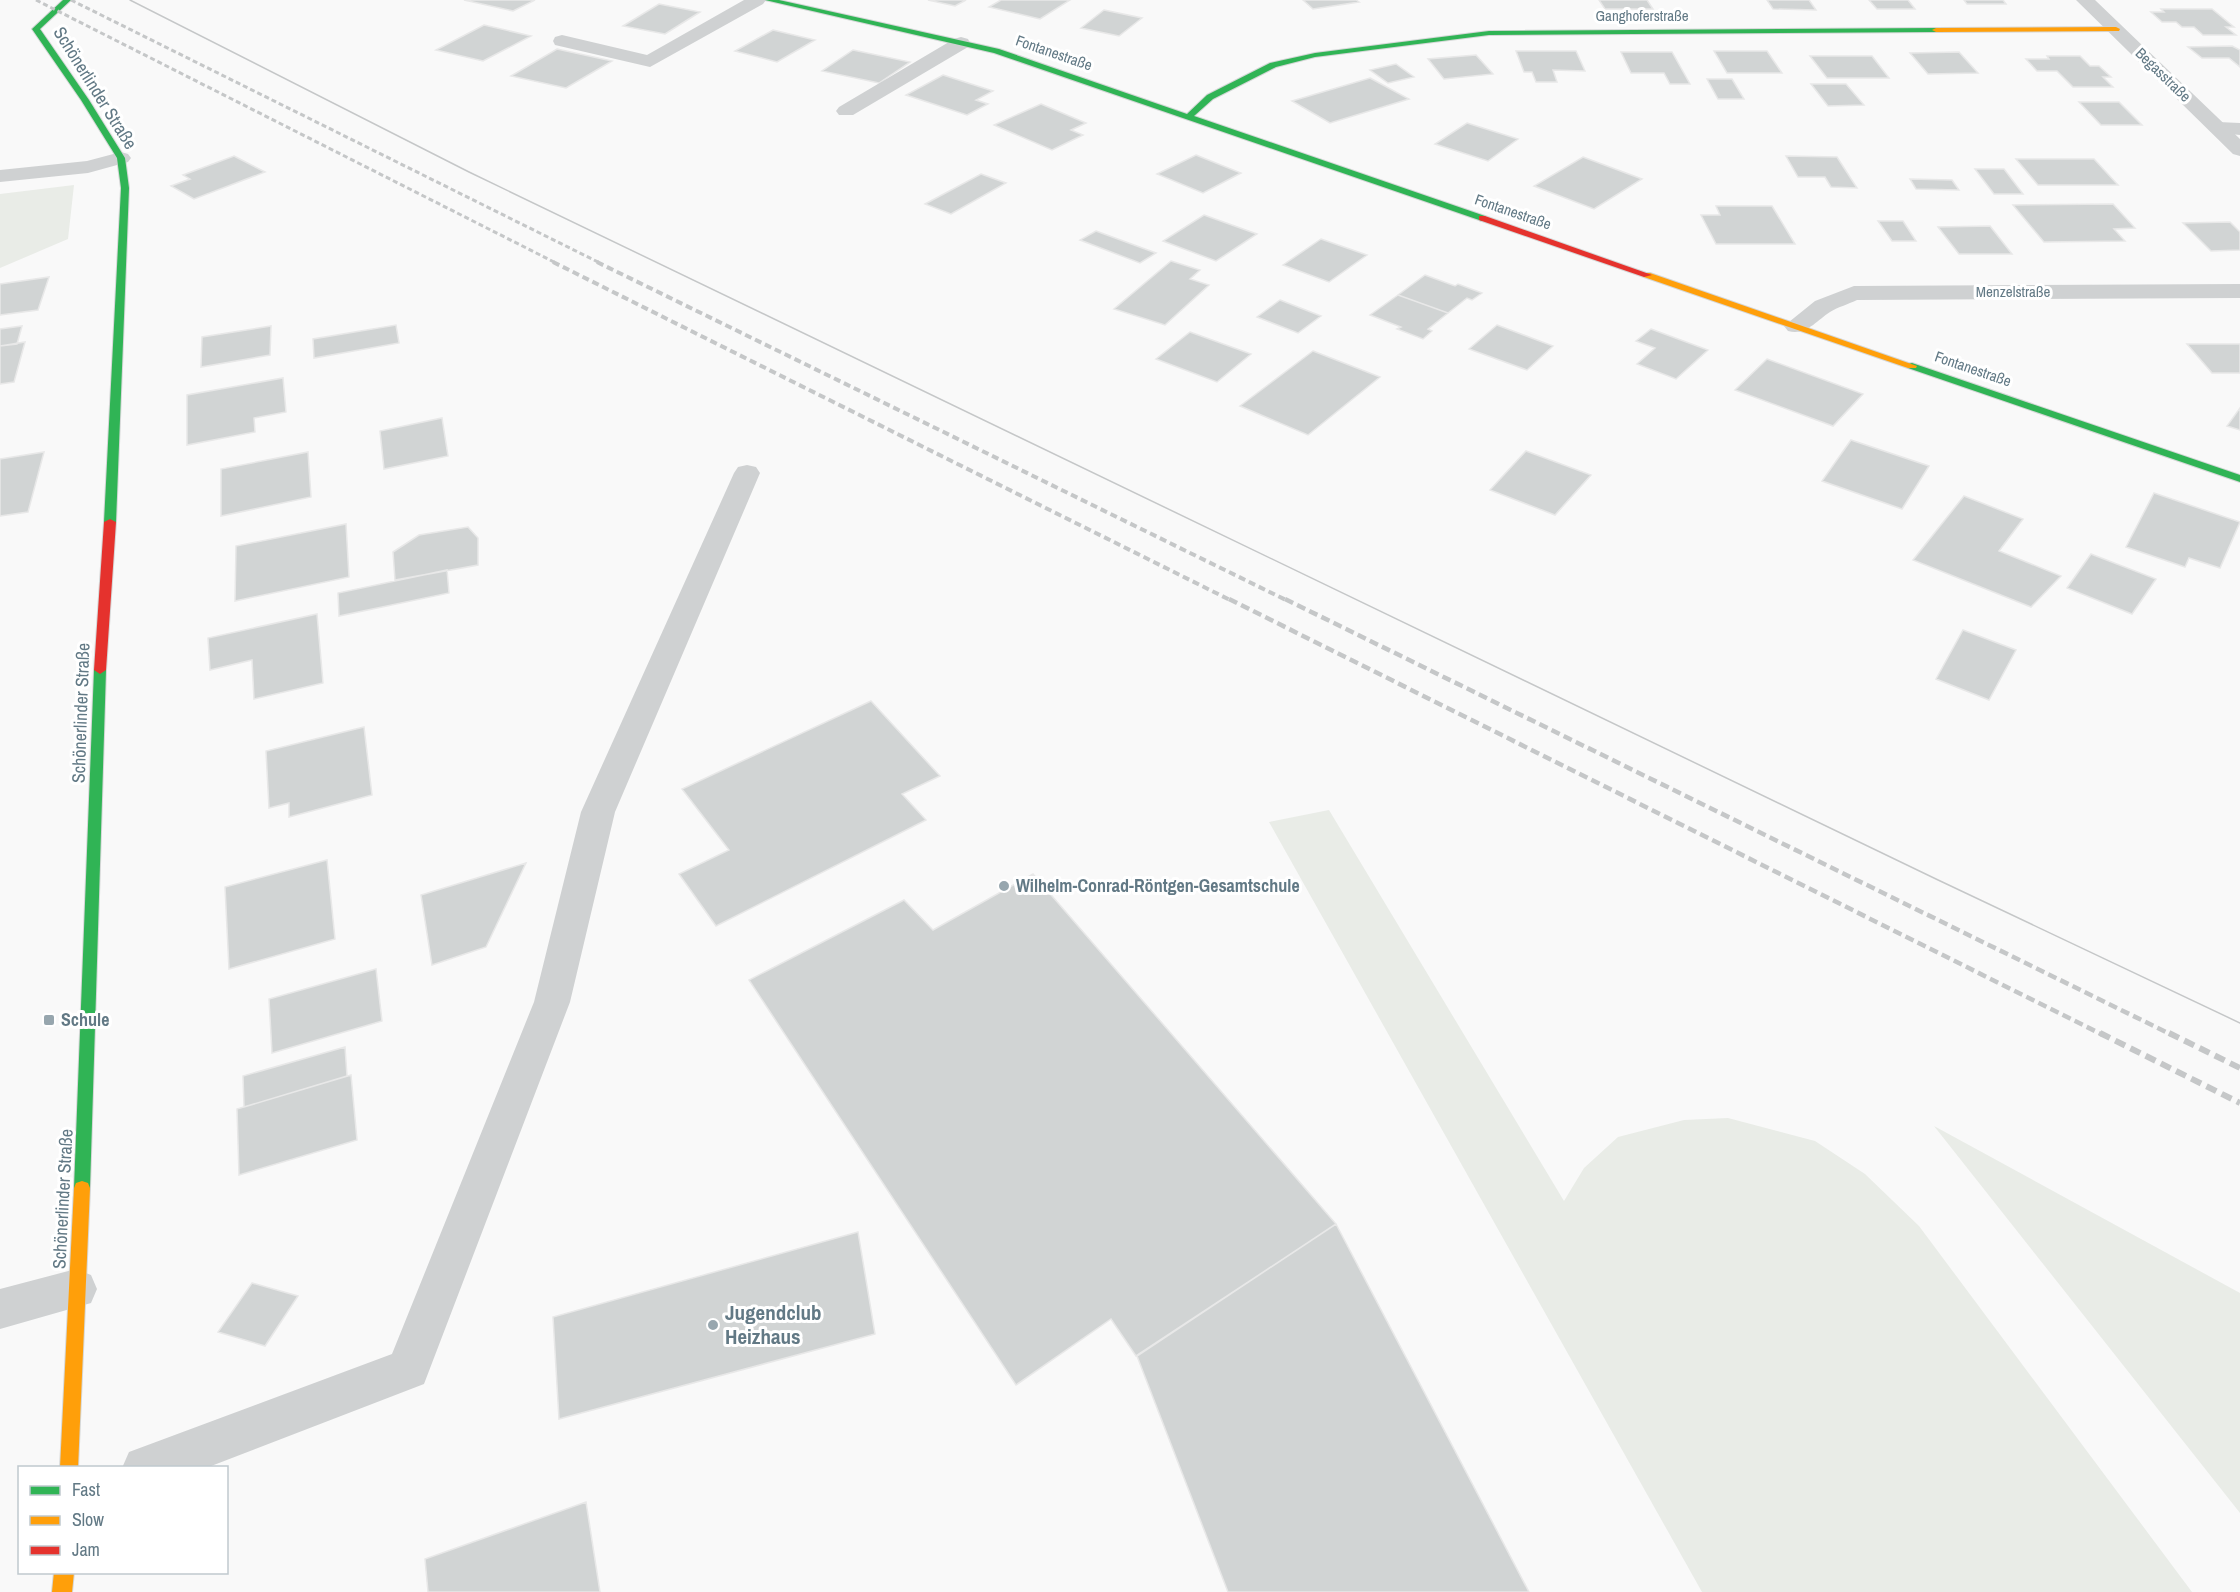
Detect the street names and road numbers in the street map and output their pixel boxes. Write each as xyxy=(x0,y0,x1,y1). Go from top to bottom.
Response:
street label: Ganghoferstraße xyxy=(1596,5,1689,26)
street label: Schönerlinder Straße xyxy=(48,22,143,154)
street label: Fontanestraße xyxy=(1013,30,1095,75)
street label: Begasstraße xyxy=(2131,43,2196,107)
street label: Fontanestraße xyxy=(1472,189,1554,234)
street label: Menzelstraße xyxy=(1976,281,2050,302)
street label: Fontanestraße xyxy=(1932,346,2014,391)
street label: Schönerlinder Straße xyxy=(66,642,95,784)
street label: Schönerlinder Straße xyxy=(46,1128,79,1270)

